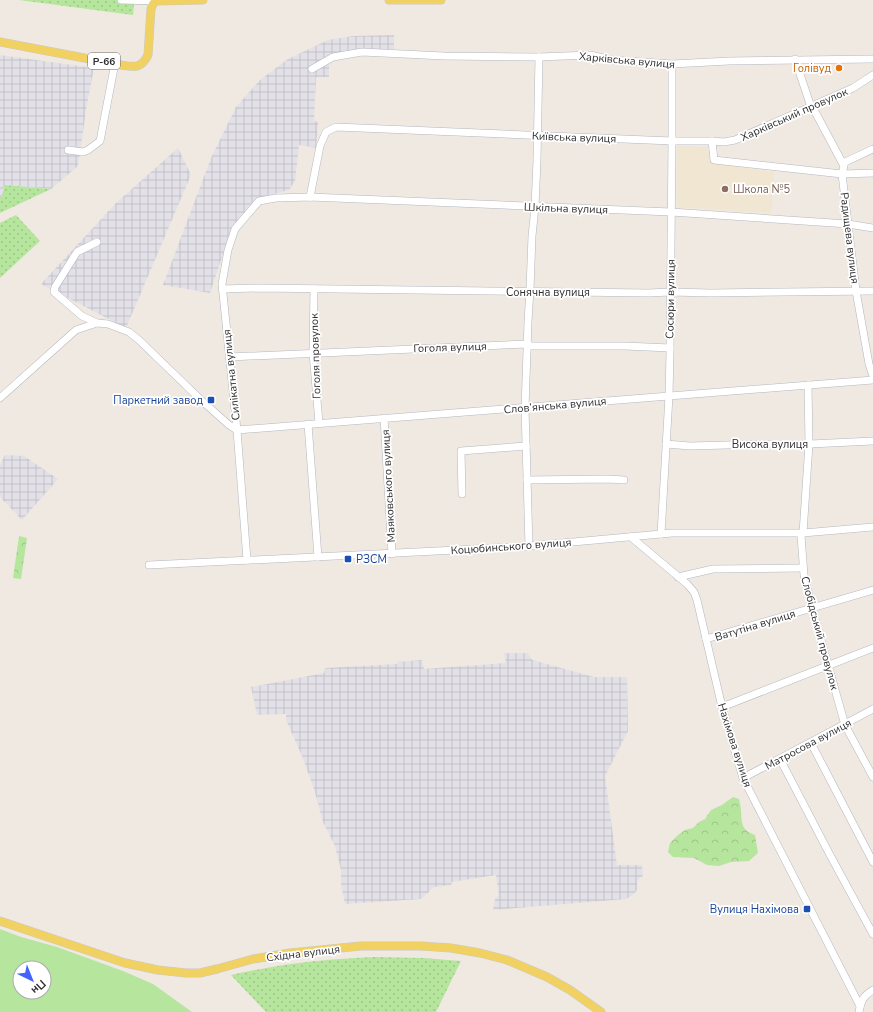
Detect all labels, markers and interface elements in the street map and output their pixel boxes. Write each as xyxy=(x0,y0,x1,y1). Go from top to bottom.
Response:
street label: Харківська вулиця xyxy=(578,49,676,72)
road number: Р-66 xyxy=(88,53,120,69)
place label: Голівуд xyxy=(793,61,831,76)
marker: Голівуд xyxy=(834,63,844,73)
street label: Харківський провулок xyxy=(738,84,850,145)
street label: Київська вулиця xyxy=(531,129,617,146)
place label: Школа №5 xyxy=(733,182,790,197)
marker: Школа №5 xyxy=(720,184,730,194)
street label: Радищева вулиця xyxy=(836,191,863,285)
street label: Шкільна вулиця xyxy=(524,200,608,217)
street label: Сосюри вулиця xyxy=(662,259,679,339)
street label: Сонячна вулиця xyxy=(506,285,590,300)
street label: Гоголя провулок xyxy=(306,313,324,399)
street label: Силікатна вулиця xyxy=(219,329,244,421)
street label: Гоголя вулиця xyxy=(413,339,487,356)
place label: Паркетний завод xyxy=(113,393,203,408)
street label: Слов’янська вулиця xyxy=(503,394,607,417)
marker: Паркетний завод xyxy=(206,395,216,405)
street label: Маяковського вулиця xyxy=(378,429,399,543)
street label: Висока вулиця xyxy=(732,437,808,452)
street label: Коцюбинського вулиця xyxy=(450,535,572,558)
place label: РЗСМ xyxy=(356,552,387,567)
marker: РЗСМ xyxy=(343,554,353,564)
street label: Слобідський провулок xyxy=(797,575,842,692)
street label: Ватутіна вулиця xyxy=(713,606,797,645)
street label: Нахімова вулиця xyxy=(714,701,755,789)
street label: Матросова вулиця xyxy=(762,715,854,774)
place label: Вулиця Нахімова xyxy=(710,902,799,917)
marker: Вулиця Нахімова xyxy=(802,904,812,914)
street label: Східна вулиця xyxy=(265,942,341,965)
north arrow xyxy=(12,960,52,1000)
text: Пн xyxy=(28,976,49,998)

